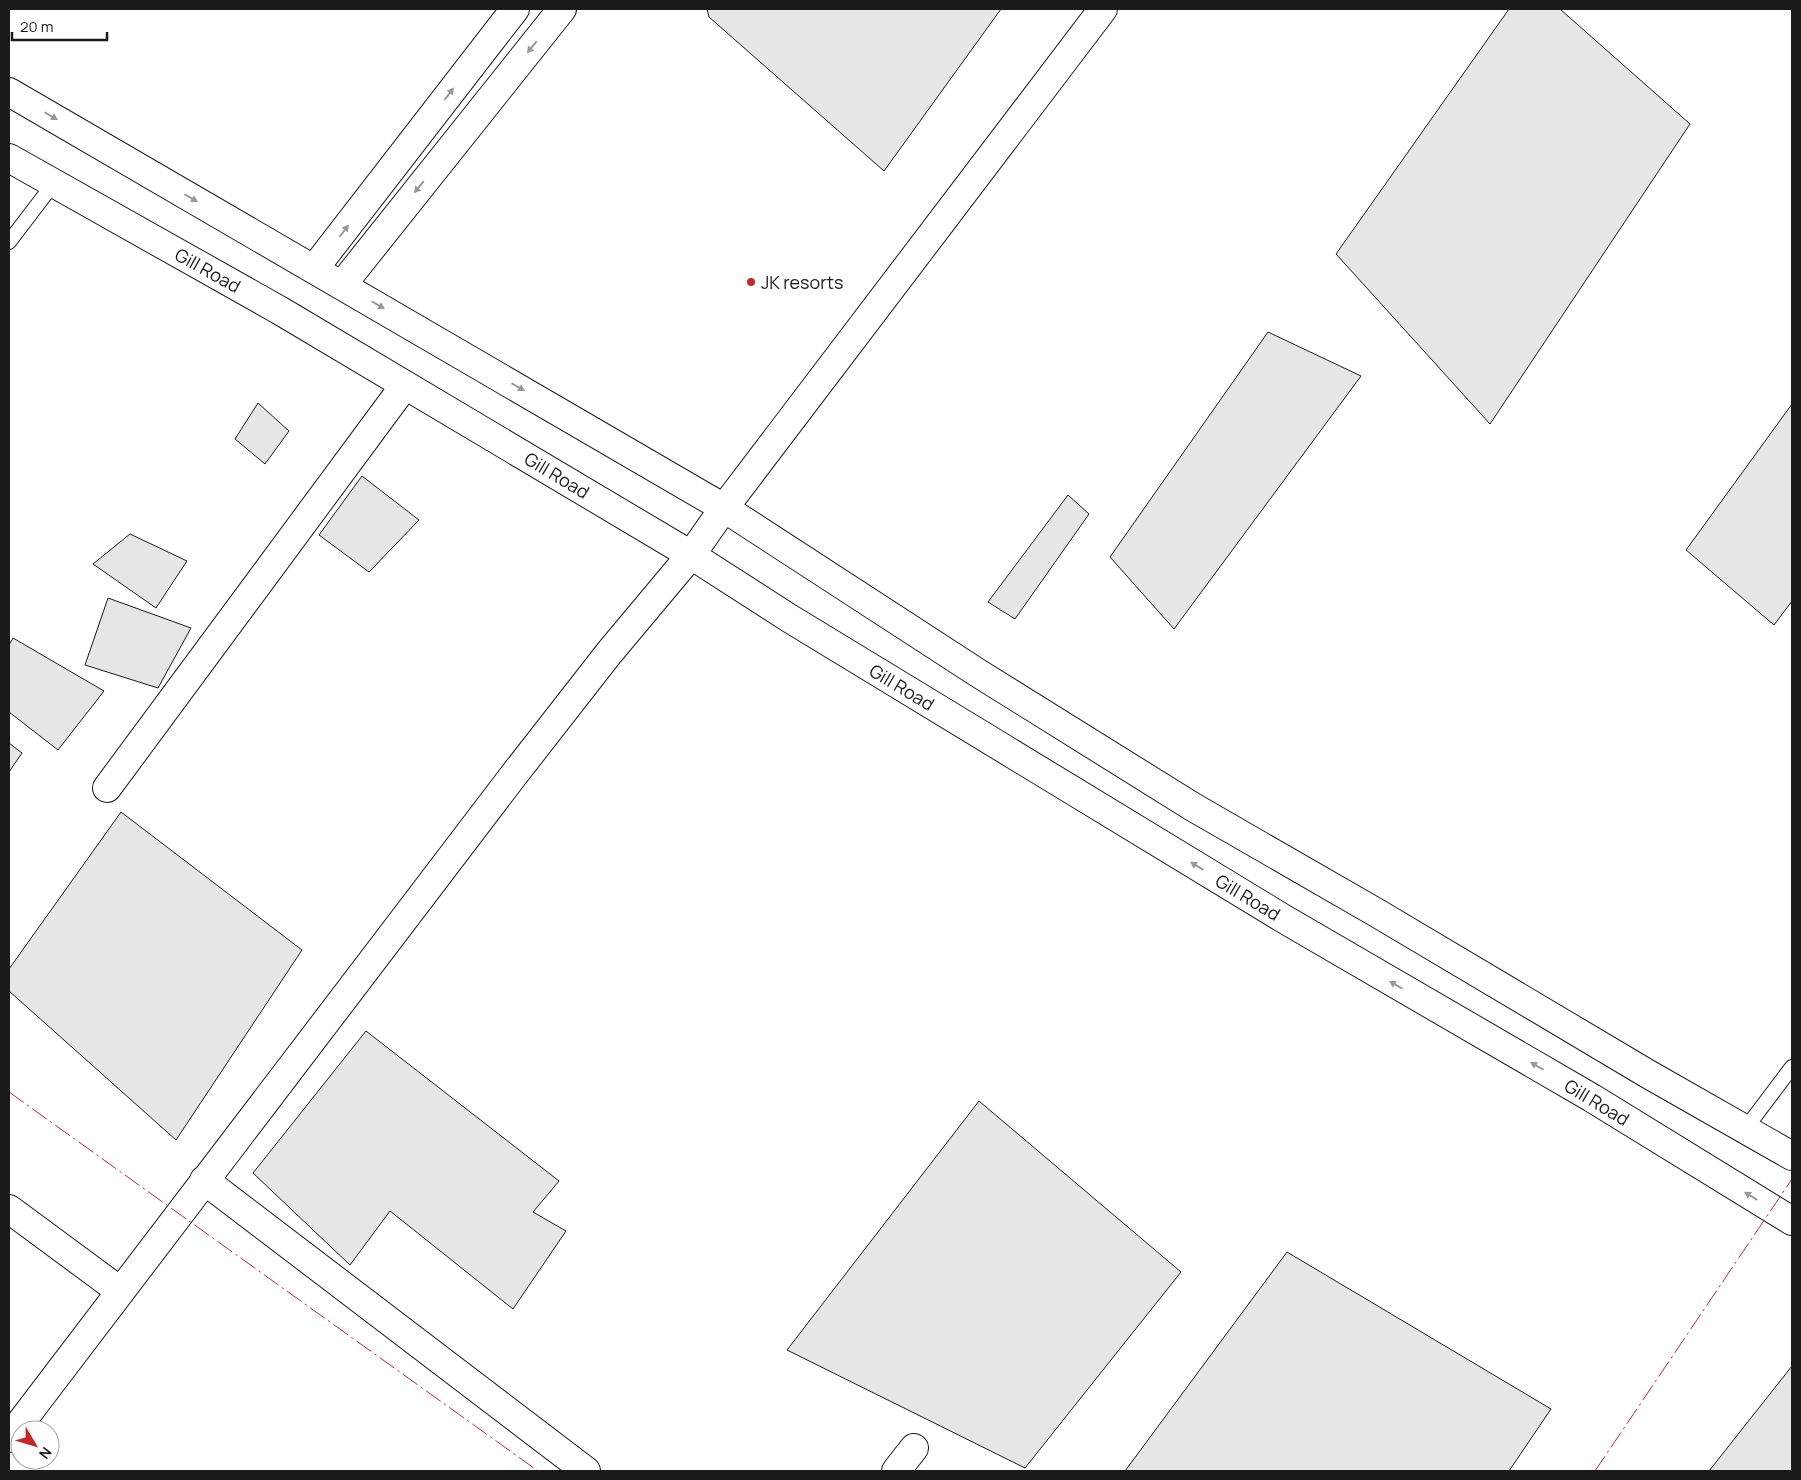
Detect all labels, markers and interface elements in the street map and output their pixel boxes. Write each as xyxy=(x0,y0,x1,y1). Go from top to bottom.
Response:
scale bar xyxy=(12,10,108,42)
text: 20 m xyxy=(20,16,53,37)
one-way arrow xyxy=(526,40,537,53)
one-way arrow xyxy=(444,88,455,101)
one-way arrow xyxy=(44,112,57,121)
one-way arrow xyxy=(414,181,425,194)
one-way arrow xyxy=(185,193,198,202)
one-way arrow xyxy=(339,224,349,237)
street label: Gill Road xyxy=(171,242,245,298)
place label: JK resorts xyxy=(761,270,843,294)
marker: JK resorts xyxy=(745,276,757,288)
one-way arrow xyxy=(371,301,384,310)
one-way arrow xyxy=(511,383,526,391)
street label: Gill Road xyxy=(520,446,594,504)
street label: Gill Road xyxy=(865,658,939,716)
one-way arrow xyxy=(1190,861,1203,871)
street label: Gill Road xyxy=(1211,868,1285,926)
one-way arrow xyxy=(1390,980,1403,989)
one-way arrow xyxy=(1530,1062,1544,1071)
street label: Gill Road xyxy=(1560,1073,1634,1131)
one-way arrow xyxy=(1744,1191,1757,1200)
north arrow xyxy=(10,1420,60,1470)
text: N xyxy=(35,1443,56,1463)

